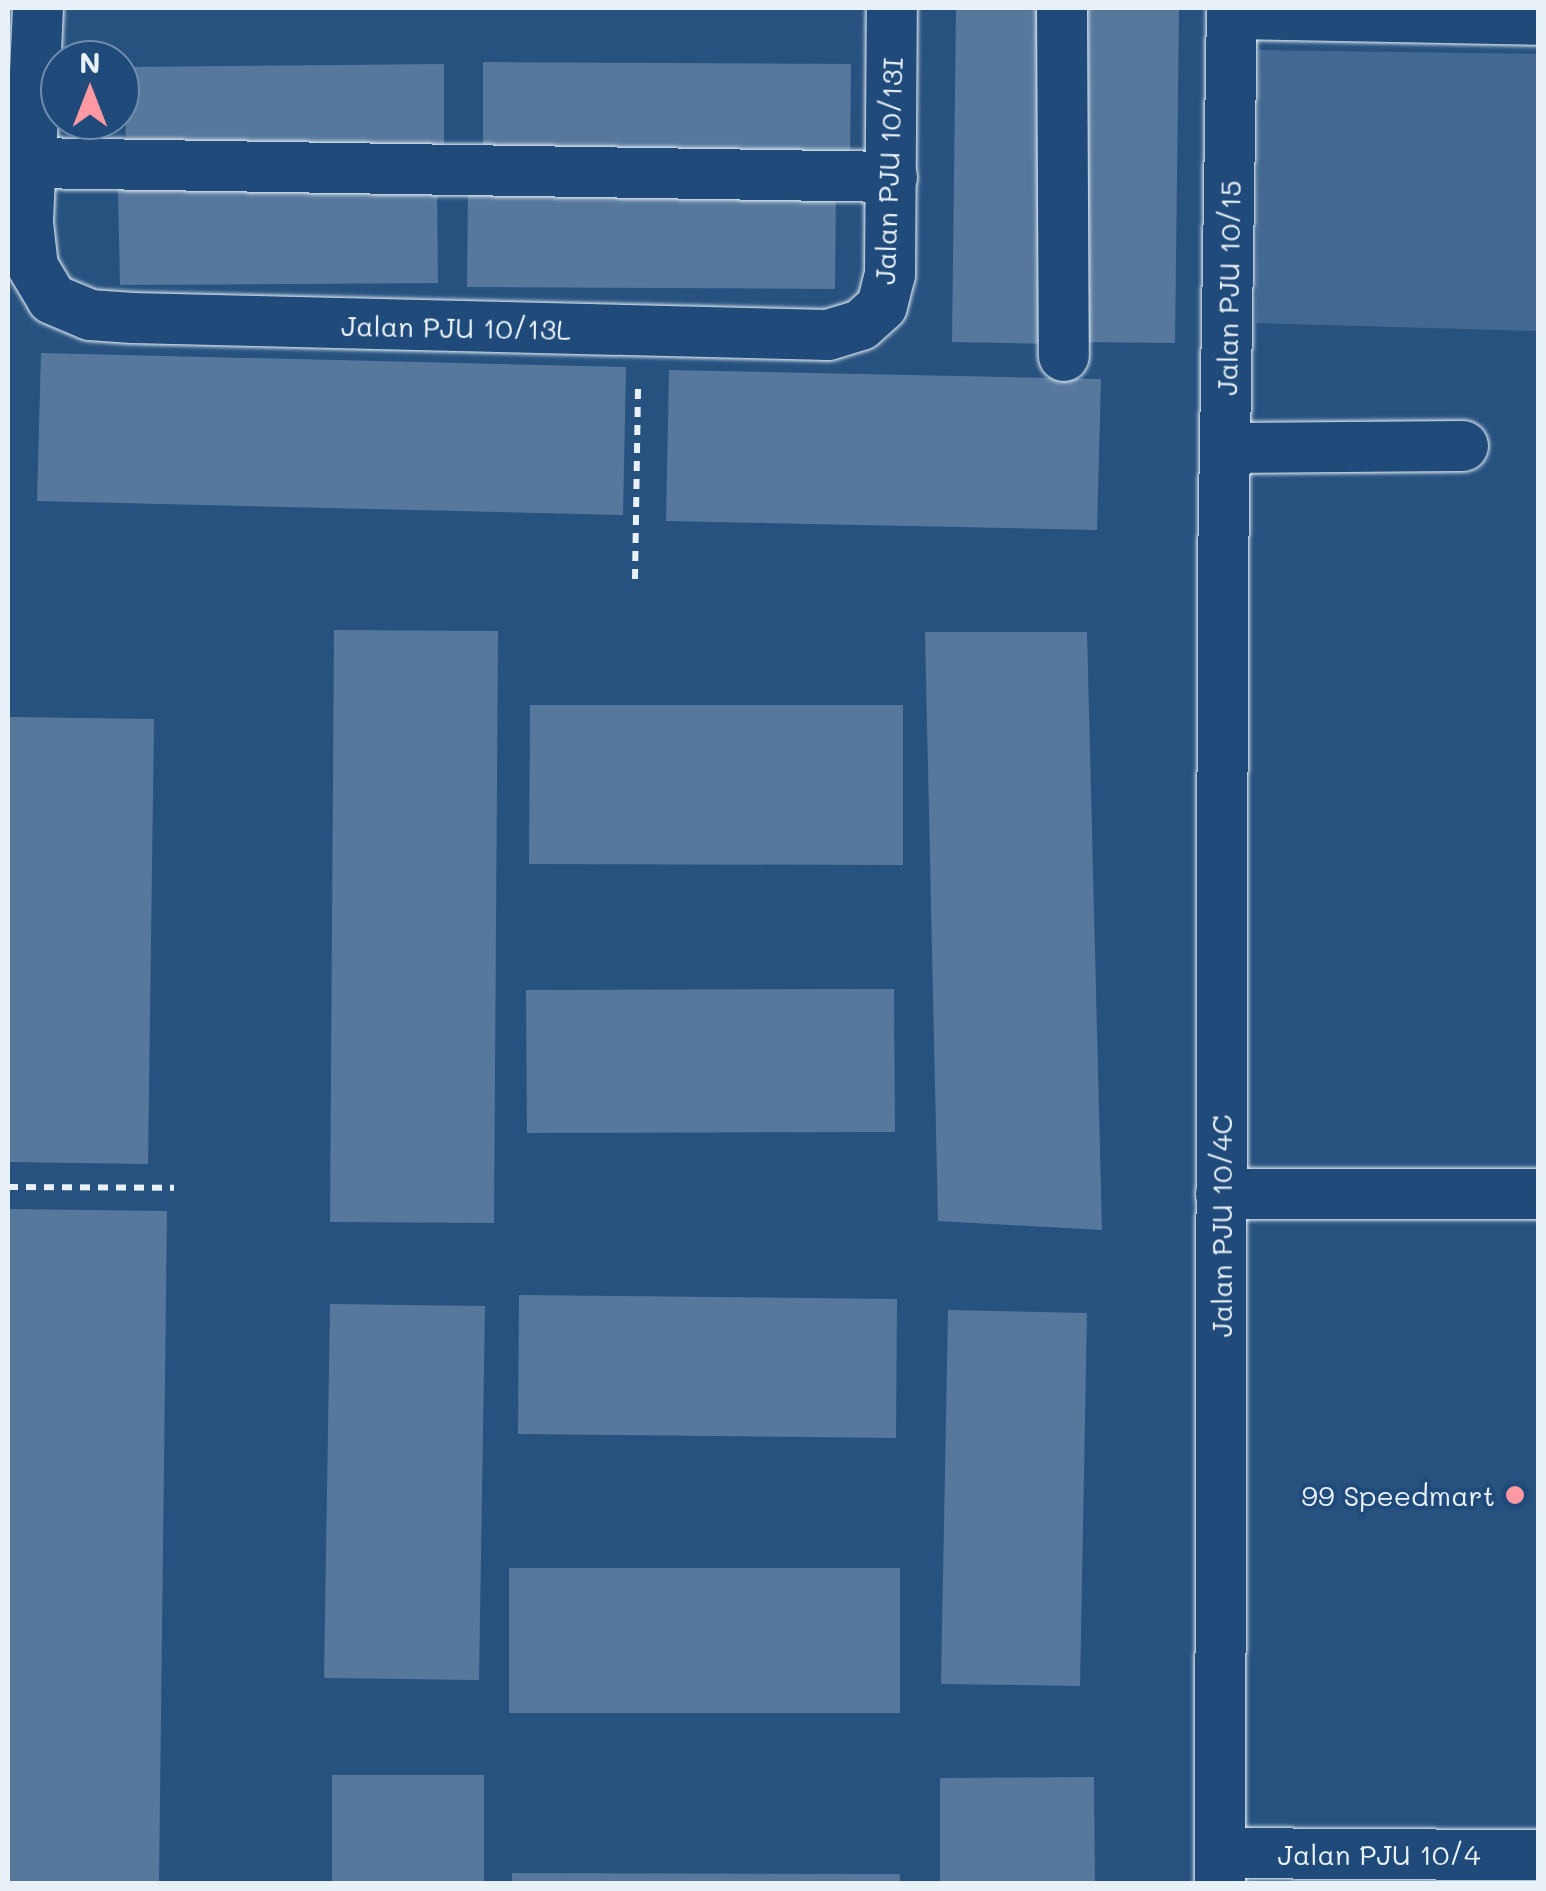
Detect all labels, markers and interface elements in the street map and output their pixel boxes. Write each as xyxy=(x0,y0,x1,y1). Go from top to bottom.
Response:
north arrow xyxy=(40,40,140,140)
text: N xyxy=(79,44,101,80)
street label: Jalan PJU 10/13I xyxy=(867,57,909,285)
street label: Jalan PJU 10/15 xyxy=(1209,180,1247,396)
street label: Jalan PJU 10/13L xyxy=(341,308,571,346)
street label: Jalan PJU 10/4C xyxy=(1204,1115,1238,1337)
place label: 99 Speedmart xyxy=(1301,1478,1495,1512)
marker: 99 Speedmart xyxy=(1504,1484,1526,1506)
street label: Jalan PJU 10/4 xyxy=(1278,1837,1480,1871)

